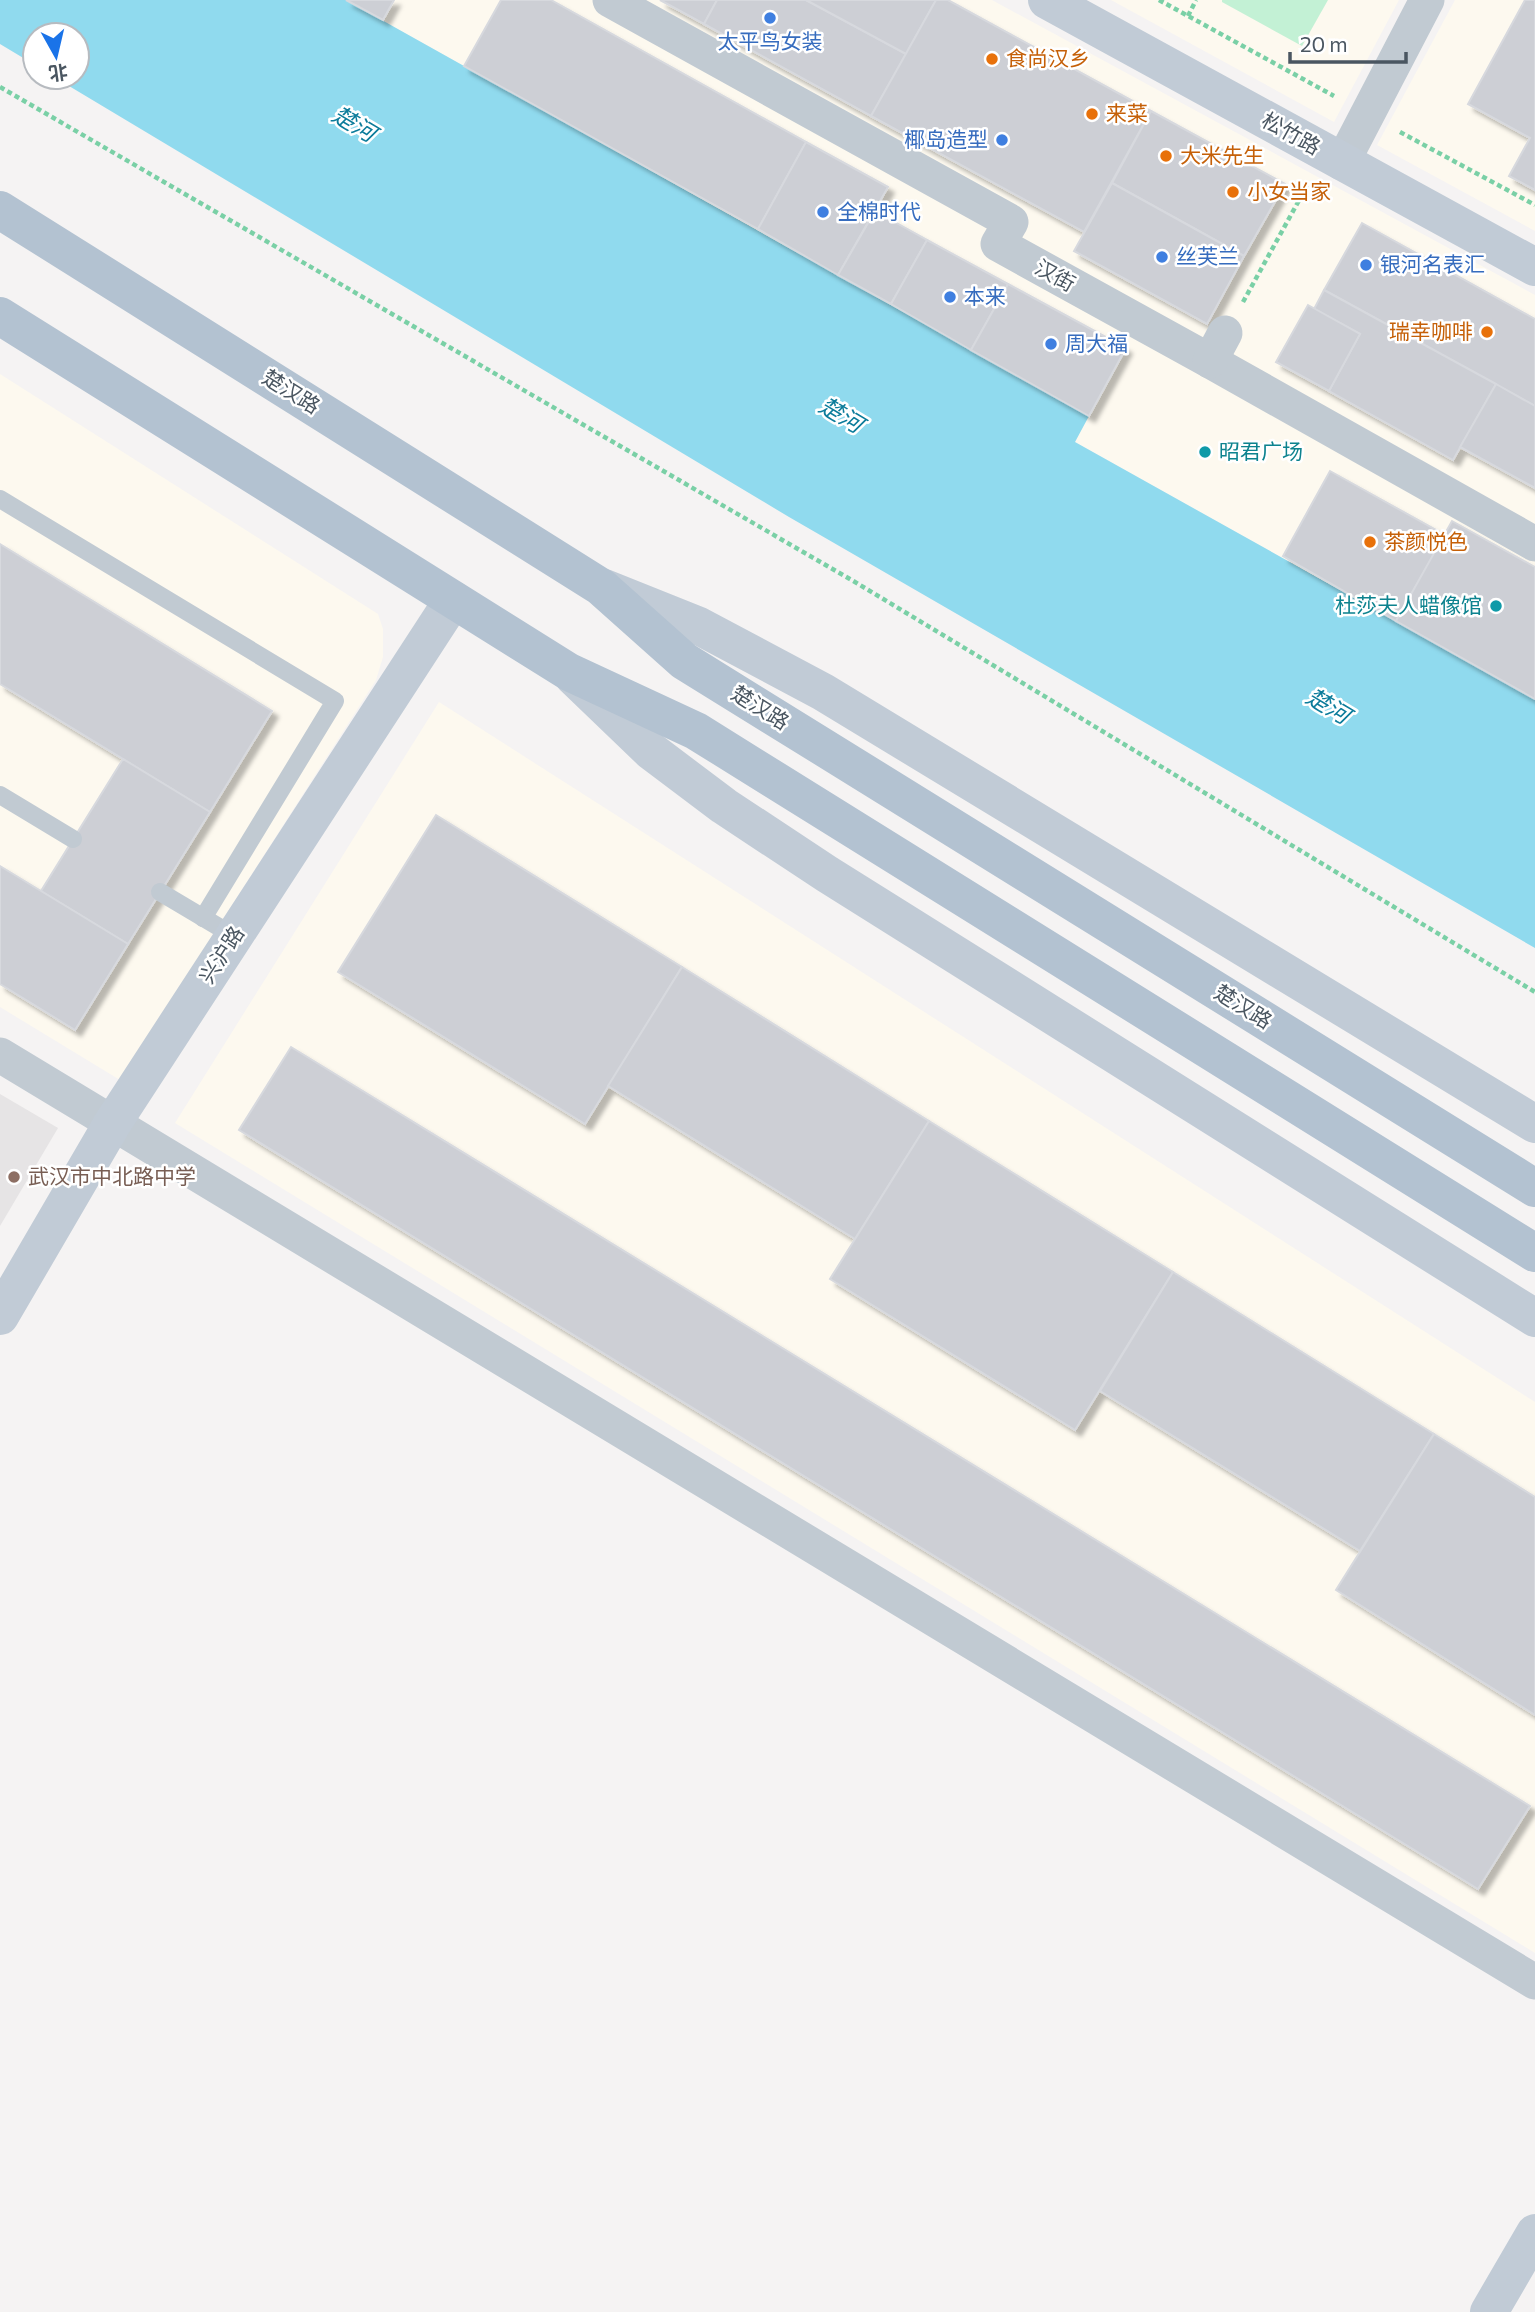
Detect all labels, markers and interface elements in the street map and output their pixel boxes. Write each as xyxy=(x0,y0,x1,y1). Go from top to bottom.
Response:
marker: 太平鸟女装 xyxy=(762,10,778,26)
north arrow xyxy=(21,21,91,91)
scale bar xyxy=(1290,21,1406,65)
place label: 太平鸟女装 xyxy=(718,28,823,53)
text: 20 m xyxy=(1300,31,1348,56)
place label: 食尚汉乡 xyxy=(1006,45,1090,70)
marker: 食尚汉乡 xyxy=(984,51,1000,67)
text: 北 xyxy=(47,61,69,86)
water label: 楚河 xyxy=(328,99,385,149)
place label: 来菜 xyxy=(1106,100,1148,125)
marker: 来菜 xyxy=(1084,106,1100,122)
street label: 松竹路 xyxy=(1258,106,1325,159)
place label: 椰岛造型 xyxy=(904,126,988,151)
marker: 椰岛造型 xyxy=(994,132,1010,148)
place label: 大米先生 xyxy=(1180,142,1264,167)
marker: 大米先生 xyxy=(1158,148,1174,164)
place label: 小女当家 xyxy=(1247,178,1331,203)
marker: 小女当家 xyxy=(1225,184,1241,200)
place label: 全棉时代 xyxy=(837,198,921,223)
marker: 全棉时代 xyxy=(815,204,831,220)
place label: 丝芙兰 xyxy=(1176,243,1239,268)
marker: 丝芙兰 xyxy=(1154,249,1170,265)
place label: 银河名表汇 xyxy=(1380,251,1485,276)
street label: 汉街 xyxy=(1031,254,1080,296)
marker: 银河名表汇 xyxy=(1358,257,1374,273)
place label: 本来 xyxy=(964,283,1006,308)
marker: 本来 xyxy=(942,289,958,305)
place label: 瑞幸咖啡 xyxy=(1389,318,1473,343)
marker: 瑞幸咖啡 xyxy=(1479,324,1495,340)
place label: 周大福 xyxy=(1065,330,1128,355)
marker: 周大福 xyxy=(1043,336,1059,352)
street label: 楚汉路 xyxy=(258,363,325,418)
water label: 楚河 xyxy=(815,390,872,440)
place label: 昭君广场 xyxy=(1219,438,1303,463)
marker: 昭君广场 xyxy=(1197,444,1213,460)
place label: 茶颜悦色 xyxy=(1384,528,1468,553)
marker: 茶颜悦色 xyxy=(1362,534,1378,550)
place label: 杜莎夫人蜡像馆 xyxy=(1335,592,1482,617)
marker: 杜莎夫人蜡像馆 xyxy=(1488,598,1504,614)
street label: 楚汉路 xyxy=(727,679,794,734)
water label: 楚河 xyxy=(1302,681,1359,731)
street label: 兴沪路 xyxy=(193,921,248,987)
street label: 楚汉路 xyxy=(1210,978,1277,1033)
place label: 武汉市中北路中学 xyxy=(28,1163,196,1188)
marker: 武汉市中北路中学 xyxy=(6,1169,22,1185)

